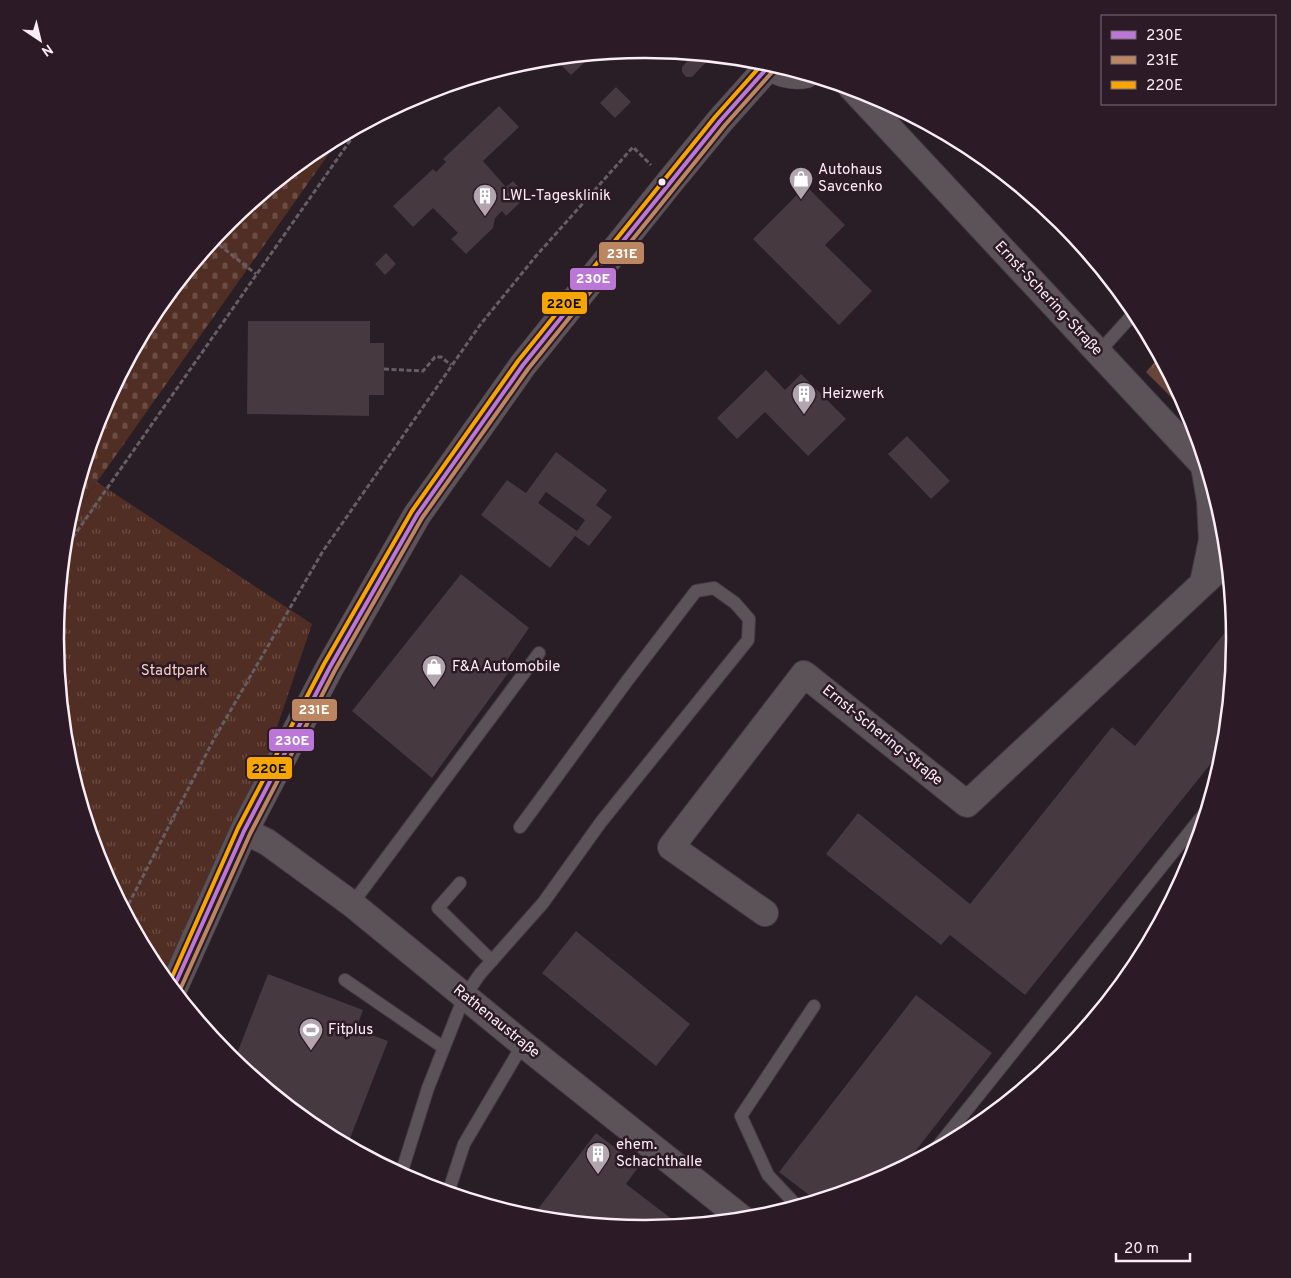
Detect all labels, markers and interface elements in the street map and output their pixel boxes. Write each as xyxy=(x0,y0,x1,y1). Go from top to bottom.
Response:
north arrow xyxy=(15,15,65,65)
legend xyxy=(1101,15,1276,105)
text: 230E xyxy=(1146,27,1183,46)
text: N xyxy=(38,40,56,59)
text: 231E xyxy=(1146,52,1179,71)
text: 220E xyxy=(1146,77,1183,96)
place label: Autohaus Savcenko xyxy=(818,161,883,197)
shop icon: Autohaus Savcenko xyxy=(788,166,814,200)
unlabelled marker xyxy=(657,177,667,187)
building icon: LWL-Tagesklinik xyxy=(472,183,498,217)
place label: LWL-Tagesklinik xyxy=(502,187,611,206)
street label: Ernst-Schering-Straße xyxy=(990,238,1106,360)
line badge: 231E xyxy=(598,241,645,265)
text: 231E xyxy=(606,246,638,263)
line badge: 230E xyxy=(569,267,617,291)
text: 230E xyxy=(576,271,611,288)
line badge: 220E xyxy=(541,291,588,315)
text: 220E xyxy=(546,296,582,313)
building icon: Heizwerk xyxy=(791,381,817,415)
place label: Heizwerk xyxy=(822,385,884,404)
shop icon: F&A Automobile xyxy=(421,654,447,688)
place label: F&A Automobile xyxy=(452,658,560,677)
park label: Stadtpark xyxy=(141,662,207,681)
street label: Ernst-Schering-Straße xyxy=(818,681,946,791)
line badge: 231E xyxy=(291,698,338,722)
text: 231E xyxy=(298,702,330,719)
line badge: 230E xyxy=(268,728,315,752)
text: 230E xyxy=(275,733,310,750)
line badge: 220E xyxy=(246,756,293,780)
text: 220E xyxy=(251,761,287,778)
street label: Rathenaustraße xyxy=(449,981,543,1063)
sports icon: Fitplus xyxy=(298,1017,324,1051)
place label: Fitplus xyxy=(328,1021,373,1040)
place label: ehem. Schachthalle xyxy=(616,1136,702,1172)
building icon: ehem. Schachthalle xyxy=(585,1141,611,1175)
scale bar xyxy=(1116,1230,1190,1262)
text: 20 m xyxy=(1124,1240,1159,1259)

